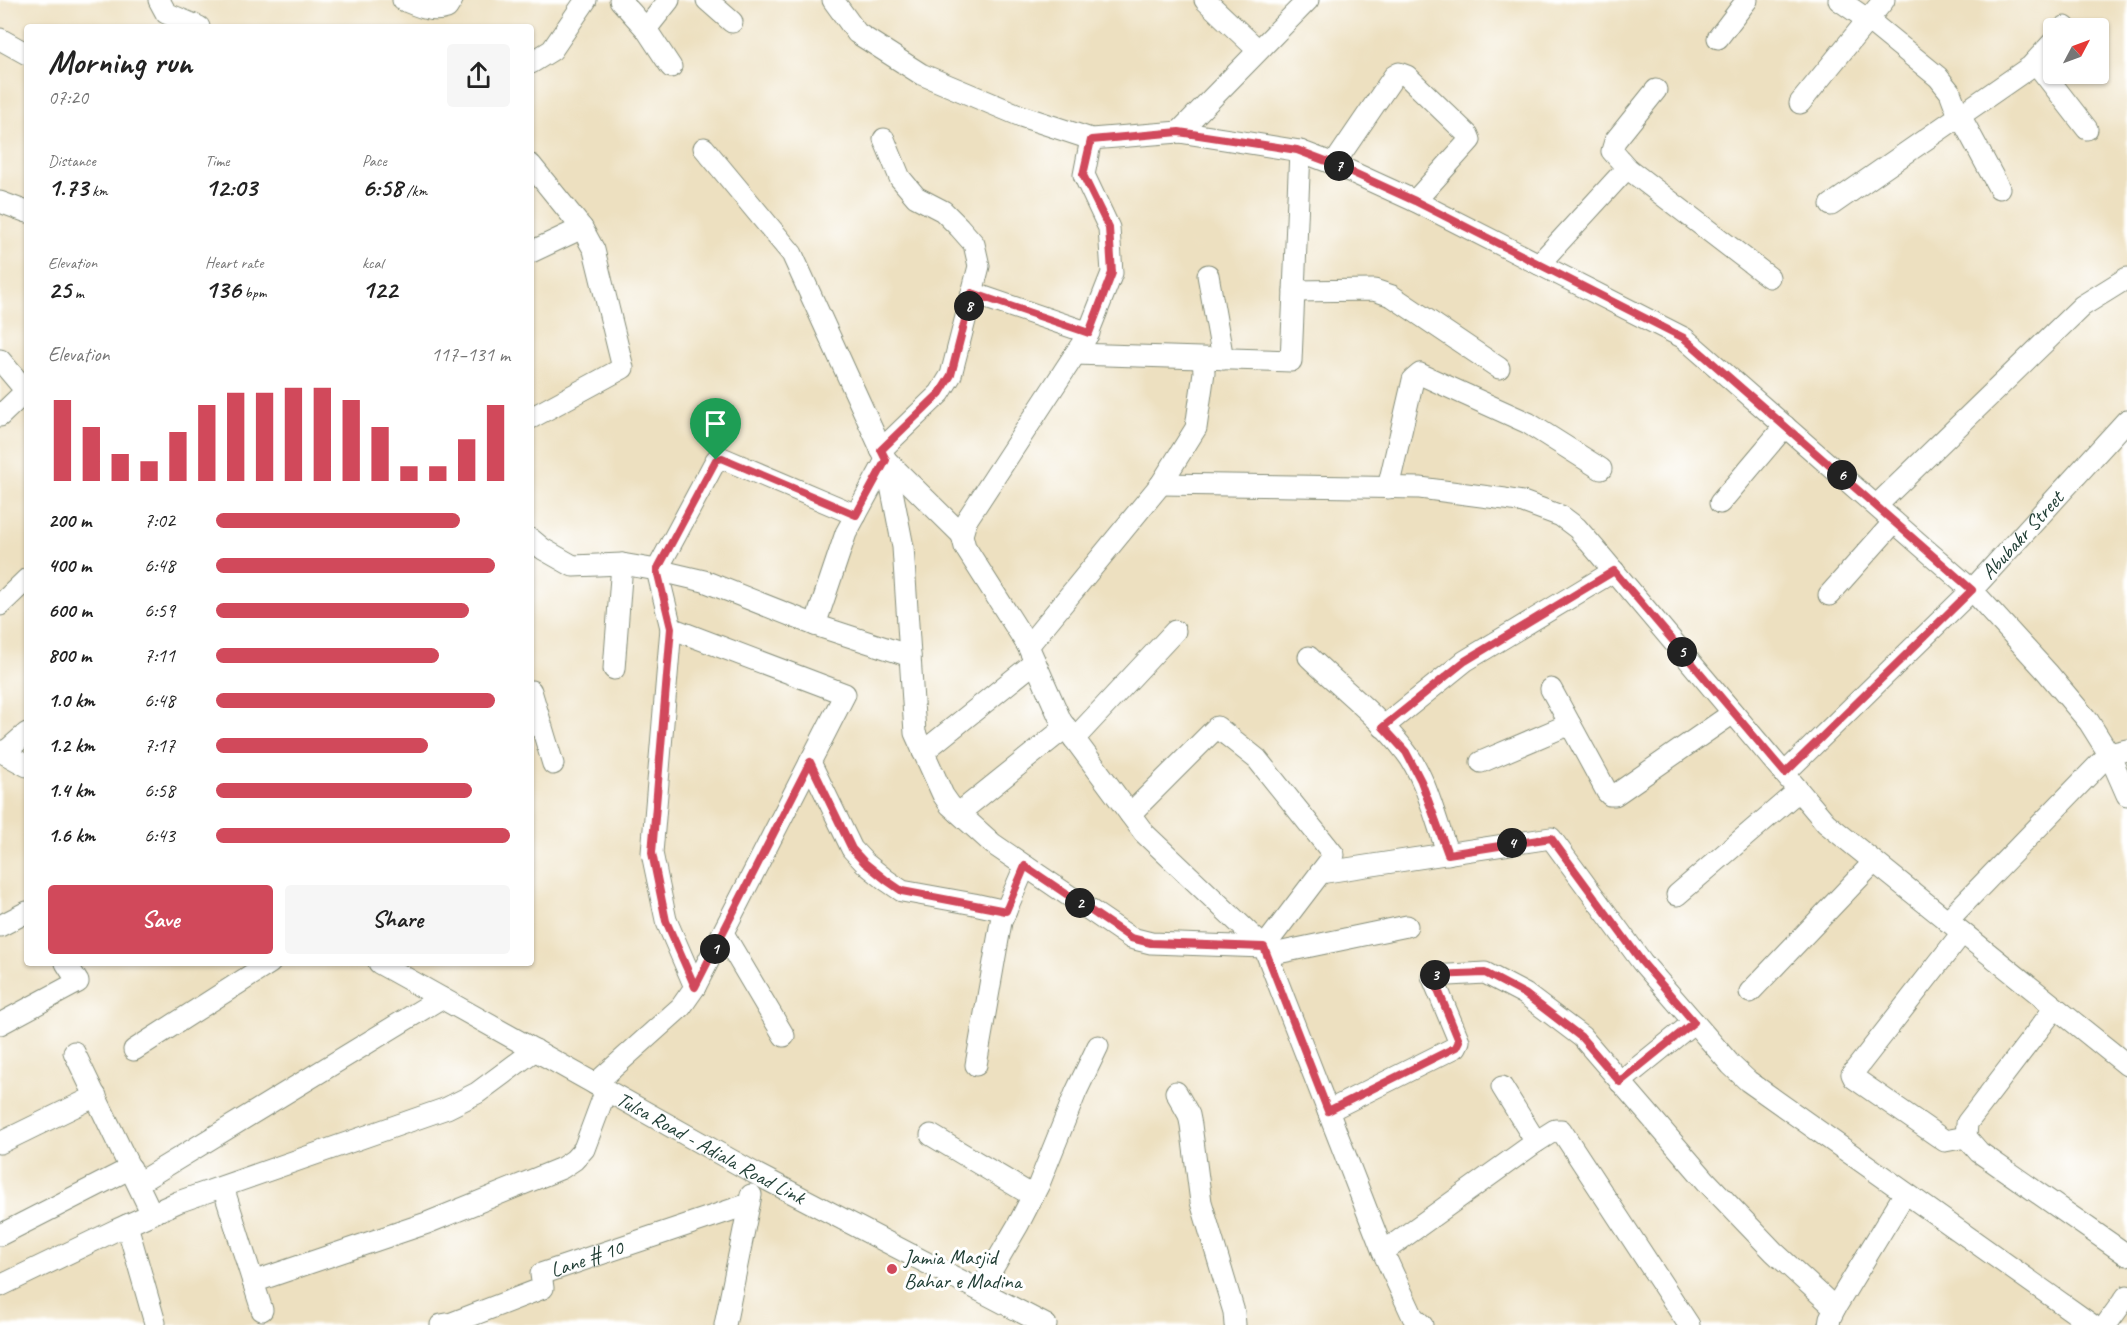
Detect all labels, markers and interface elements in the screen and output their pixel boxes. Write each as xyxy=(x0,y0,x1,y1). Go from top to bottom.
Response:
north arrow xyxy=(2043,18,2109,84)
map controls xyxy=(2043,18,2109,84)
text: Morning run xyxy=(48,41,192,83)
button: share xyxy=(447,44,510,107)
text: 07:20 xyxy=(48,85,88,110)
text: Distance xyxy=(48,151,96,171)
text: Time xyxy=(205,151,229,171)
text: Pace xyxy=(362,151,387,171)
pin: 7 xyxy=(1324,151,1354,181)
text: 7 xyxy=(1335,156,1343,176)
text: 1.73 xyxy=(48,171,88,204)
text: 12:03 xyxy=(205,171,257,204)
text: 6:58 xyxy=(362,171,402,204)
text: km xyxy=(88,181,108,201)
text: /km xyxy=(402,181,427,201)
text: Elevation xyxy=(48,253,97,273)
text: Heart rate xyxy=(205,253,263,273)
text: kcal xyxy=(362,253,383,273)
text: 25 xyxy=(48,273,71,306)
text: 136 xyxy=(205,273,241,306)
text: 122 xyxy=(362,273,397,306)
text: m xyxy=(71,283,84,303)
text: bpm xyxy=(241,283,267,303)
pin: 8 xyxy=(954,291,984,321)
text: 8 xyxy=(965,296,973,316)
text: Elevation xyxy=(48,342,110,367)
text: 117–131 m xyxy=(431,342,510,367)
pin xyxy=(690,398,741,460)
icon: arrive xyxy=(699,407,732,440)
pin: 6 xyxy=(1827,460,1857,490)
text: 6 xyxy=(1838,465,1846,485)
street label: Abubakr Street xyxy=(1975,484,2070,585)
text: 200 m xyxy=(48,508,91,533)
text: 7:02 xyxy=(144,508,175,533)
text: 400 m xyxy=(48,553,91,578)
text: 6:48 xyxy=(144,553,175,578)
text: 600 m xyxy=(48,598,92,623)
text: 6:59 xyxy=(144,598,175,623)
pin: 5 xyxy=(1667,637,1697,667)
text: 5 xyxy=(1679,642,1685,662)
text: 800 m xyxy=(48,643,91,668)
text: 7:11 xyxy=(144,643,175,668)
text: 1.0 km xyxy=(48,688,95,713)
text: 6:48 xyxy=(144,688,175,713)
text: 1.2 km xyxy=(48,733,95,758)
text: 7:17 xyxy=(144,733,175,758)
text: 1.4 km xyxy=(48,778,95,803)
text: 6:58 xyxy=(144,778,175,803)
text: 1.6 km xyxy=(48,823,95,848)
text: 6:43 xyxy=(144,823,175,848)
pin: 4 xyxy=(1497,828,1527,858)
text: 4 xyxy=(1508,833,1516,853)
button: Save xyxy=(48,885,273,954)
button: Share xyxy=(285,885,510,954)
pin: 2 xyxy=(1065,888,1095,918)
text: 2 xyxy=(1076,893,1084,913)
pin: 1 xyxy=(700,934,730,964)
text: 1 xyxy=(711,939,719,959)
pin: 3 xyxy=(1420,960,1450,990)
text: 3 xyxy=(1431,965,1439,985)
street label: Tulsa Road - Adiala Road Link xyxy=(612,1086,811,1211)
street label: Lane # 10 xyxy=(547,1234,628,1283)
place label: Jamia Masjid Bahar e Madina xyxy=(903,1244,1024,1294)
marker: Jamia Masjid Bahar e Madina xyxy=(885,1262,899,1276)

